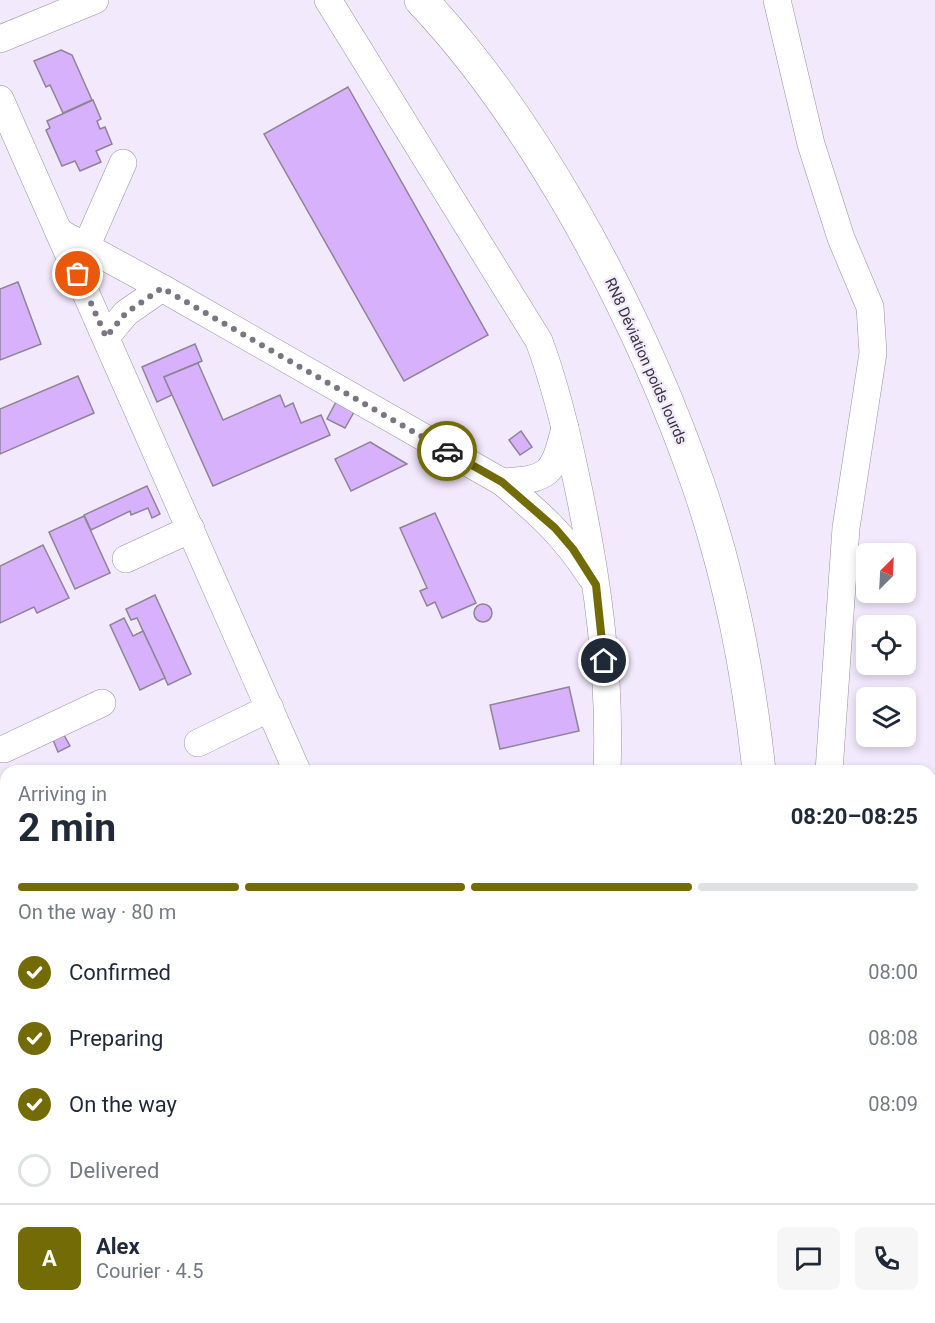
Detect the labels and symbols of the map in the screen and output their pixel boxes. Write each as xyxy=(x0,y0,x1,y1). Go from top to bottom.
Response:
pin xyxy=(52,248,103,299)
street label: RN8 Déviation poids lourds xyxy=(601,275,691,447)
courier xyxy=(417,421,477,481)
north arrow xyxy=(856,543,916,603)
pin xyxy=(578,635,629,686)

